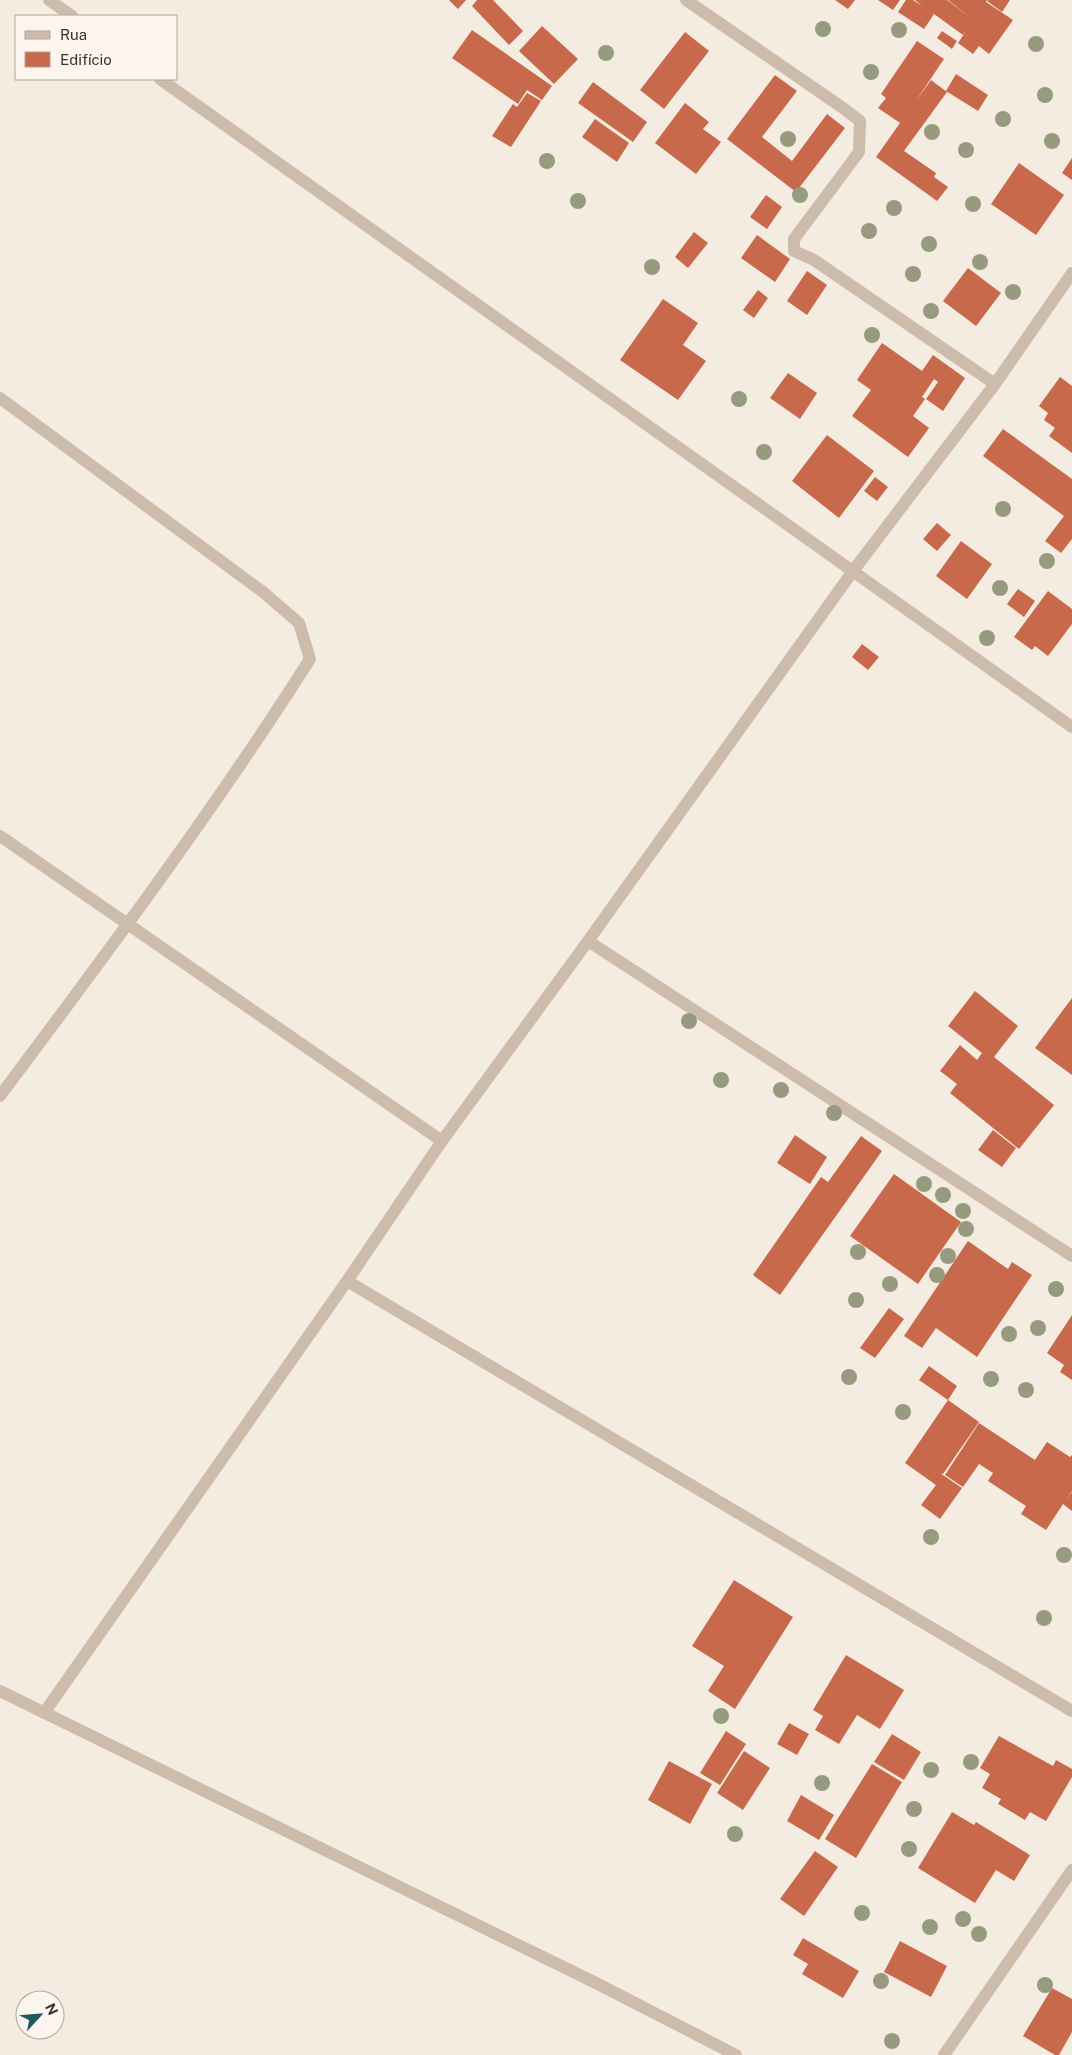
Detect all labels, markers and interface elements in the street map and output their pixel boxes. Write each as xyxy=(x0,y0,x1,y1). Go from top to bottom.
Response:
legend xyxy=(15,15,178,80)
text: Rua xyxy=(60,26,87,43)
text: Edifício xyxy=(60,51,112,68)
north arrow xyxy=(15,1990,65,2040)
text: N xyxy=(42,2001,61,2018)

